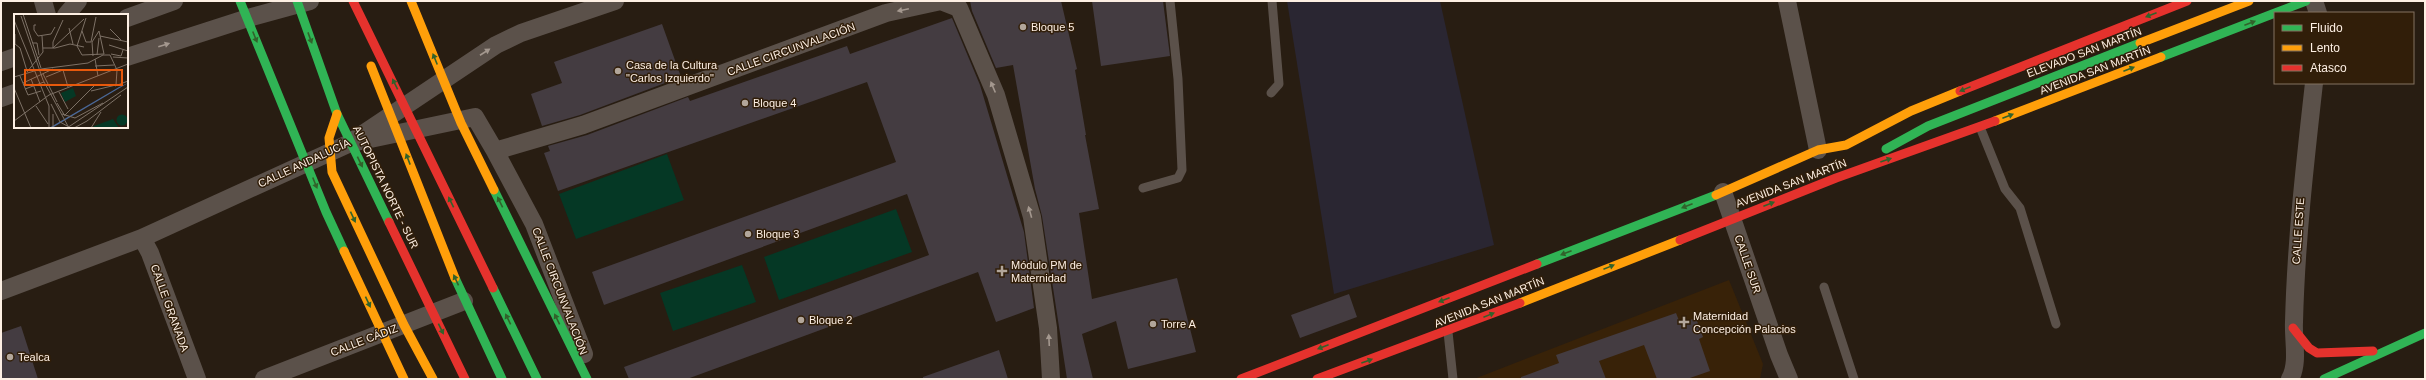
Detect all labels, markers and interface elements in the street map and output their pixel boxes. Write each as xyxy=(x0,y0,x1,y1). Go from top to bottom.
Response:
one-way arrow xyxy=(897,7,909,13)
one-way arrow xyxy=(2144,12,2156,18)
legend xyxy=(2274,12,2414,84)
inset map xyxy=(14,14,128,128)
one-way arrow xyxy=(2245,19,2257,25)
street label: CALLE CIRCUNVALACIÓN xyxy=(725,20,857,78)
place label: Bloque 5 xyxy=(1031,21,1074,33)
text: Fluido xyxy=(2310,21,2343,35)
marker: Bloque 5 xyxy=(1018,22,1028,32)
street label: ELEVADO SAN MARTÍN xyxy=(2025,25,2143,79)
one-way arrow xyxy=(252,32,258,43)
one-way arrow xyxy=(307,32,313,44)
text: Lento xyxy=(2310,41,2340,55)
one-way arrow xyxy=(158,42,170,48)
street label: AVENIDA SAN MARTÍN xyxy=(2038,43,2152,97)
one-way arrow xyxy=(479,48,490,56)
one-way arrow xyxy=(431,52,437,64)
place label: Casa de la Cultura "Carlos Izquierdo" xyxy=(626,59,718,84)
text: Atasco xyxy=(2310,61,2347,75)
marker: Casa de la Cultura "Carlos Izquierdo" xyxy=(613,66,623,76)
one-way arrow xyxy=(2124,66,2136,72)
one-way arrow xyxy=(392,79,398,90)
one-way arrow xyxy=(989,81,995,93)
one-way arrow xyxy=(1959,86,1971,92)
place label: Bloque 4 xyxy=(753,97,796,109)
marker: Bloque 4 xyxy=(740,98,750,108)
one-way arrow xyxy=(2002,113,2014,119)
street label: AUTOPISTA NORTE - SUR xyxy=(351,124,421,250)
street label: CALLE ANDALUCÍA xyxy=(256,136,353,190)
one-way arrow xyxy=(404,153,410,165)
one-way arrow xyxy=(357,156,363,167)
street label: AVENIDA SAN MARTÍN xyxy=(1734,156,1848,210)
one-way arrow xyxy=(1880,157,1892,163)
one-way arrow xyxy=(312,178,318,190)
one-way arrow xyxy=(448,196,454,207)
one-way arrow xyxy=(497,197,503,208)
street label: CALLE ESTE xyxy=(2290,197,2306,265)
one-way arrow xyxy=(1763,200,1775,206)
one-way arrow xyxy=(1680,203,1692,209)
one-way arrow xyxy=(1027,205,1033,217)
one-way arrow xyxy=(350,211,356,222)
street label: CALLE CIRCUNVALACIÓN xyxy=(530,226,590,356)
place label: Bloque 3 xyxy=(756,228,799,240)
marker: Bloque 3 xyxy=(743,229,753,239)
street label: CALLE SUR xyxy=(1732,233,1764,295)
one-way arrow xyxy=(1559,250,1571,256)
place label: Módulo PM de Maternidad xyxy=(1011,259,1082,284)
street label: CALLE GRANADA xyxy=(149,263,192,354)
one-way arrow xyxy=(1604,264,1615,270)
marker: Módulo PM de Maternidad xyxy=(996,265,1008,277)
one-way arrow xyxy=(453,274,459,286)
street label: AVENIDA SAN MARTÍN xyxy=(1432,274,1546,330)
one-way arrow xyxy=(365,296,371,307)
one-way arrow xyxy=(1438,297,1450,303)
place label: Maternidad Concepción Palacios xyxy=(1693,310,1796,335)
one-way arrow xyxy=(1483,312,1495,318)
one-way arrow xyxy=(505,313,511,324)
one-way arrow xyxy=(554,313,561,325)
place label: Bloque 2 xyxy=(809,314,852,326)
marker: Bloque 2 xyxy=(796,315,806,325)
marker: Maternidad Concepción Palacios xyxy=(1678,316,1690,328)
place label: Torre A xyxy=(1161,318,1197,330)
marker: Torre A xyxy=(1148,319,1158,329)
street label: CALLE CÁDIZ xyxy=(329,322,400,358)
one-way arrow xyxy=(438,324,444,335)
one-way arrow xyxy=(1046,333,1052,346)
one-way arrow xyxy=(1317,344,1329,350)
place label: Tealca xyxy=(18,351,51,363)
marker: Tealca xyxy=(5,352,15,362)
one-way arrow xyxy=(1361,358,1373,364)

